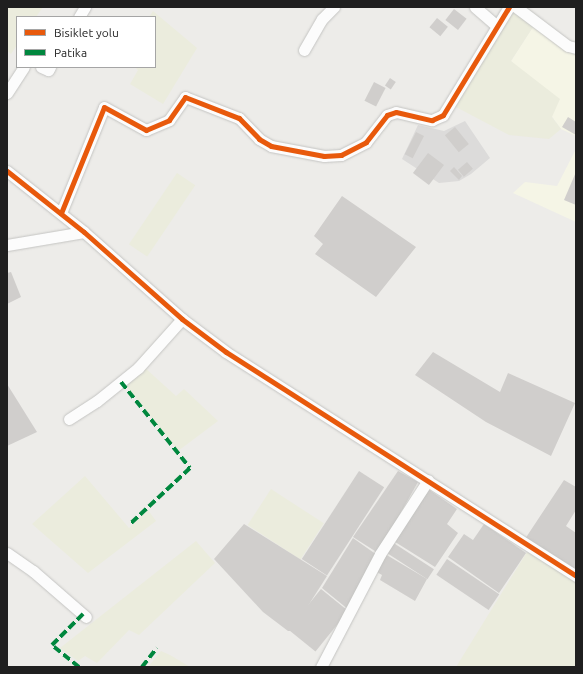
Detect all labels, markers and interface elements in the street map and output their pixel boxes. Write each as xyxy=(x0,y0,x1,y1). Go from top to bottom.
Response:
legend xyxy=(16,16,156,68)
text: Bisiklet yolu xyxy=(54,26,119,39)
text: Patika xyxy=(54,46,87,59)

